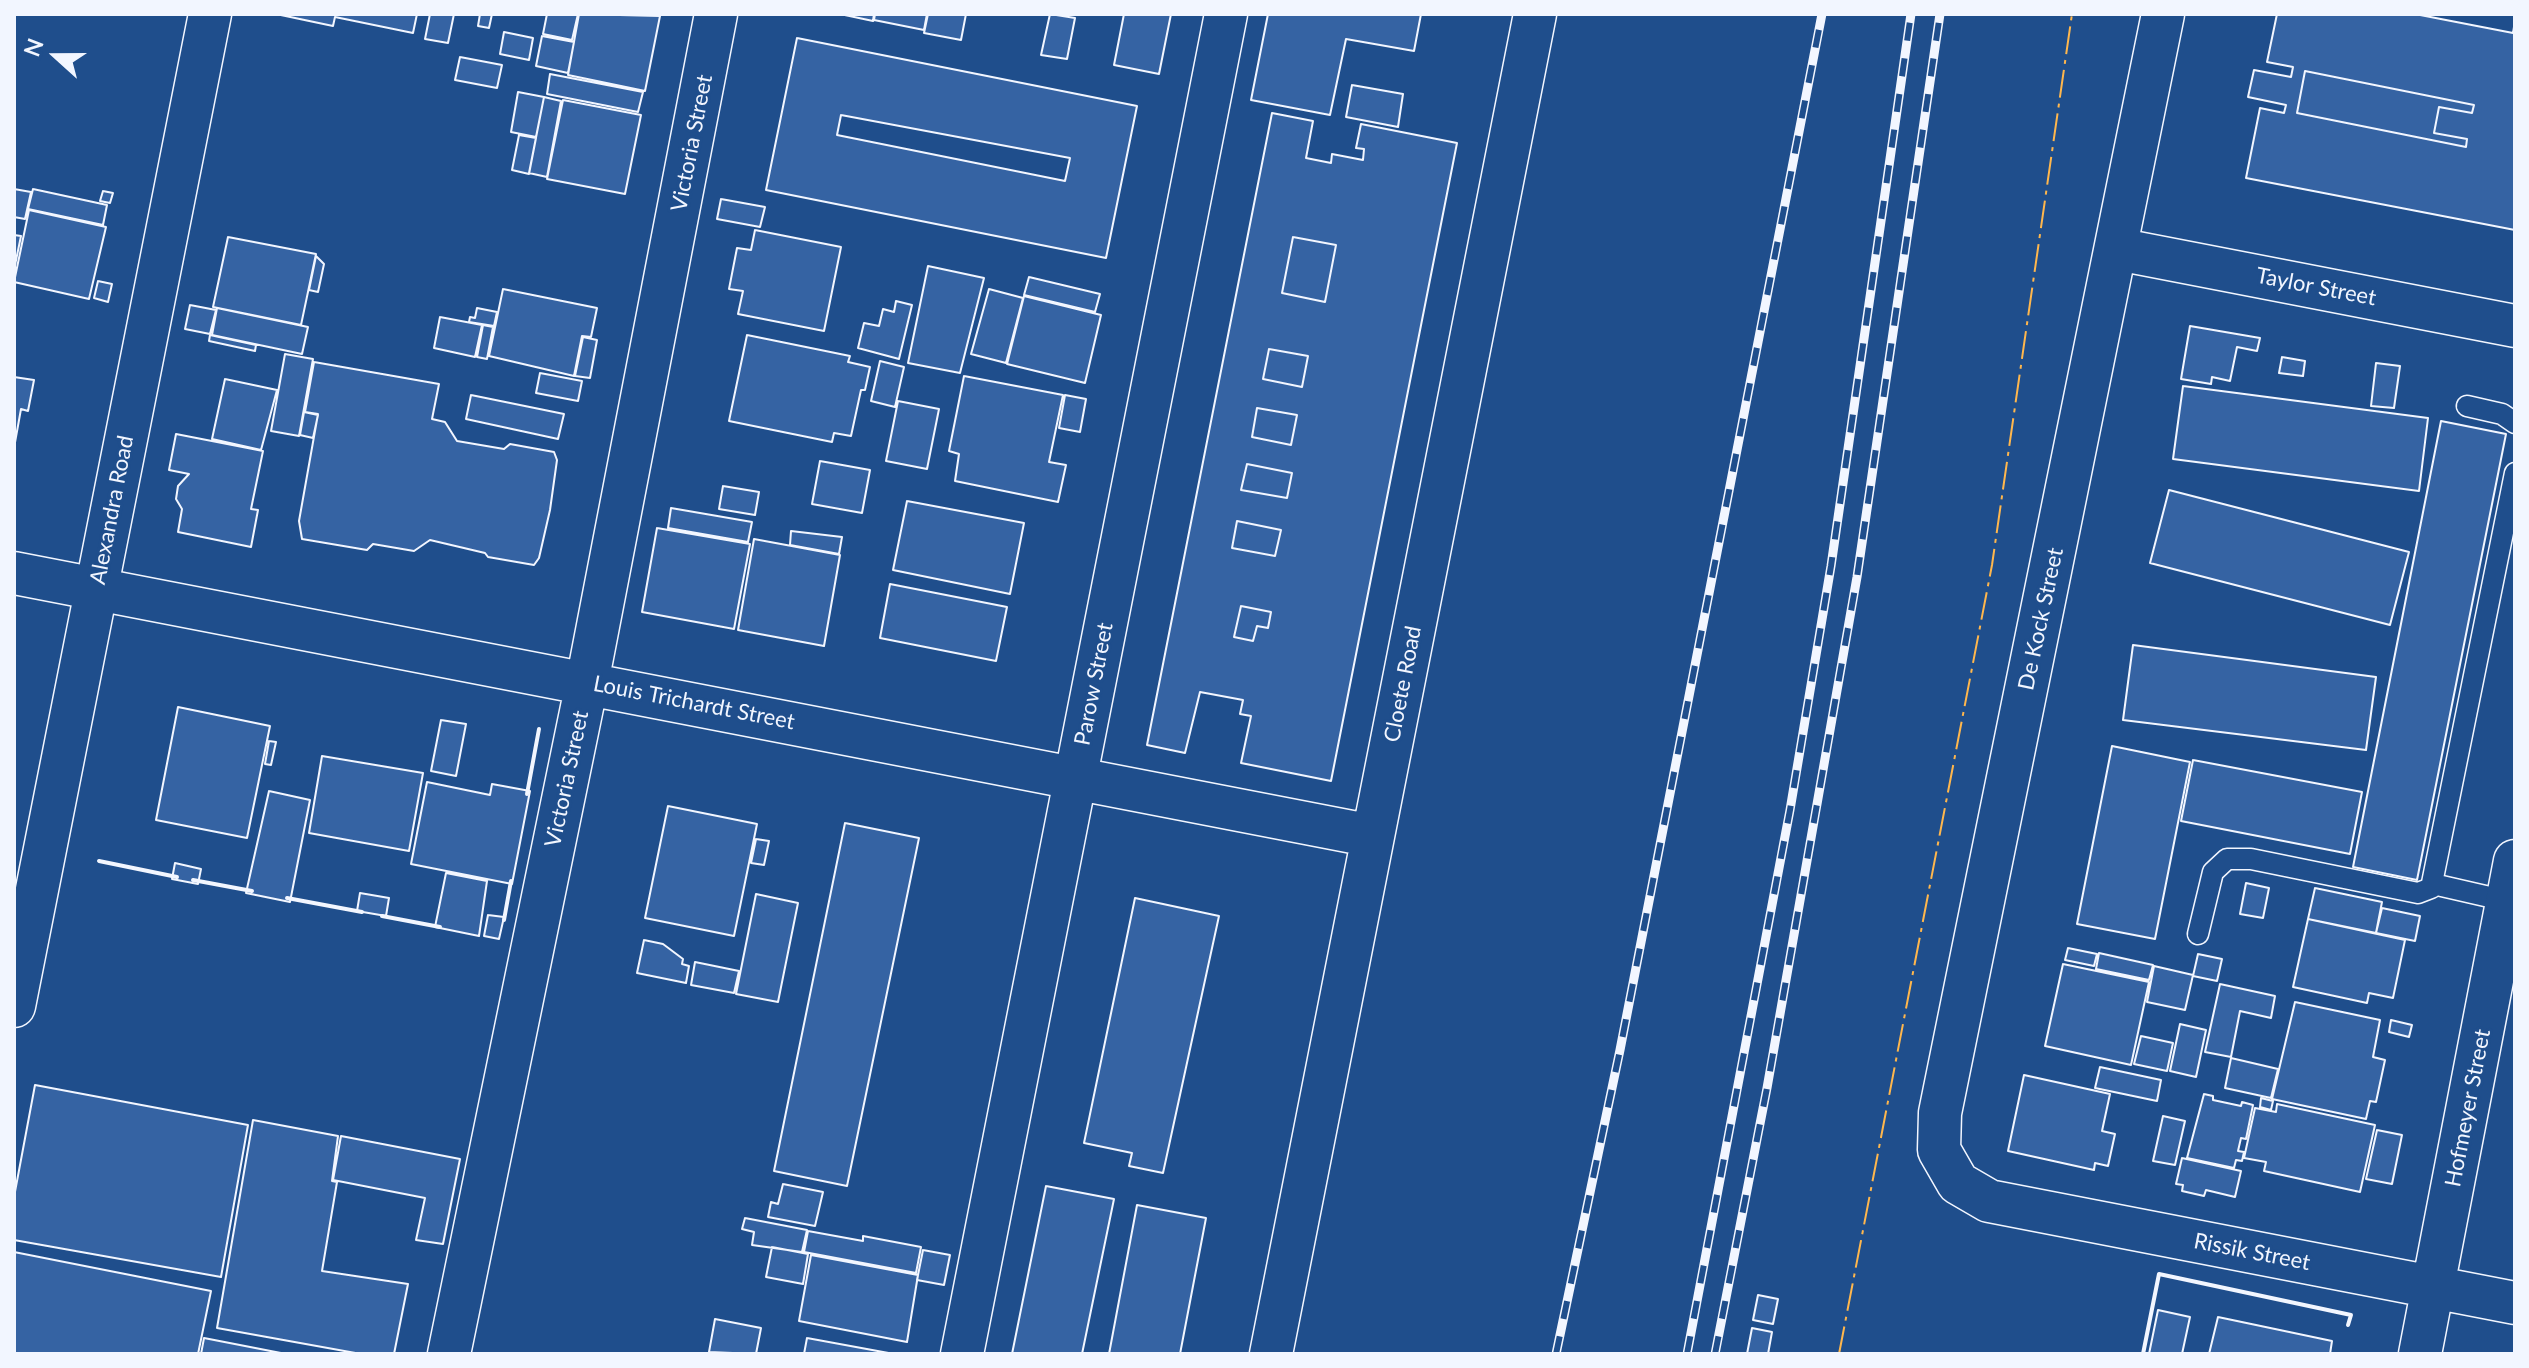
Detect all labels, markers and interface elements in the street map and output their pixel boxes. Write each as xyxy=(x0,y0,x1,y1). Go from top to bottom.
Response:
north arrow xyxy=(16,16,96,96)
text: N xyxy=(17,34,49,60)
street label: Victoria Street xyxy=(666,72,718,214)
street label: Taylor Street xyxy=(2254,262,2378,312)
street label: Alexandra Road xyxy=(85,433,139,587)
street label: De Kock Street xyxy=(2013,545,2069,693)
street label: Parow Street xyxy=(1069,620,1119,748)
street label: Cloete Road xyxy=(1379,624,1427,744)
street label: Louis Trichardt Street xyxy=(591,671,797,735)
street label: Victoria Street xyxy=(540,708,594,850)
street label: Hofmeyer Street xyxy=(2440,1027,2496,1189)
street label: Rissik Street xyxy=(2192,1228,2312,1276)

